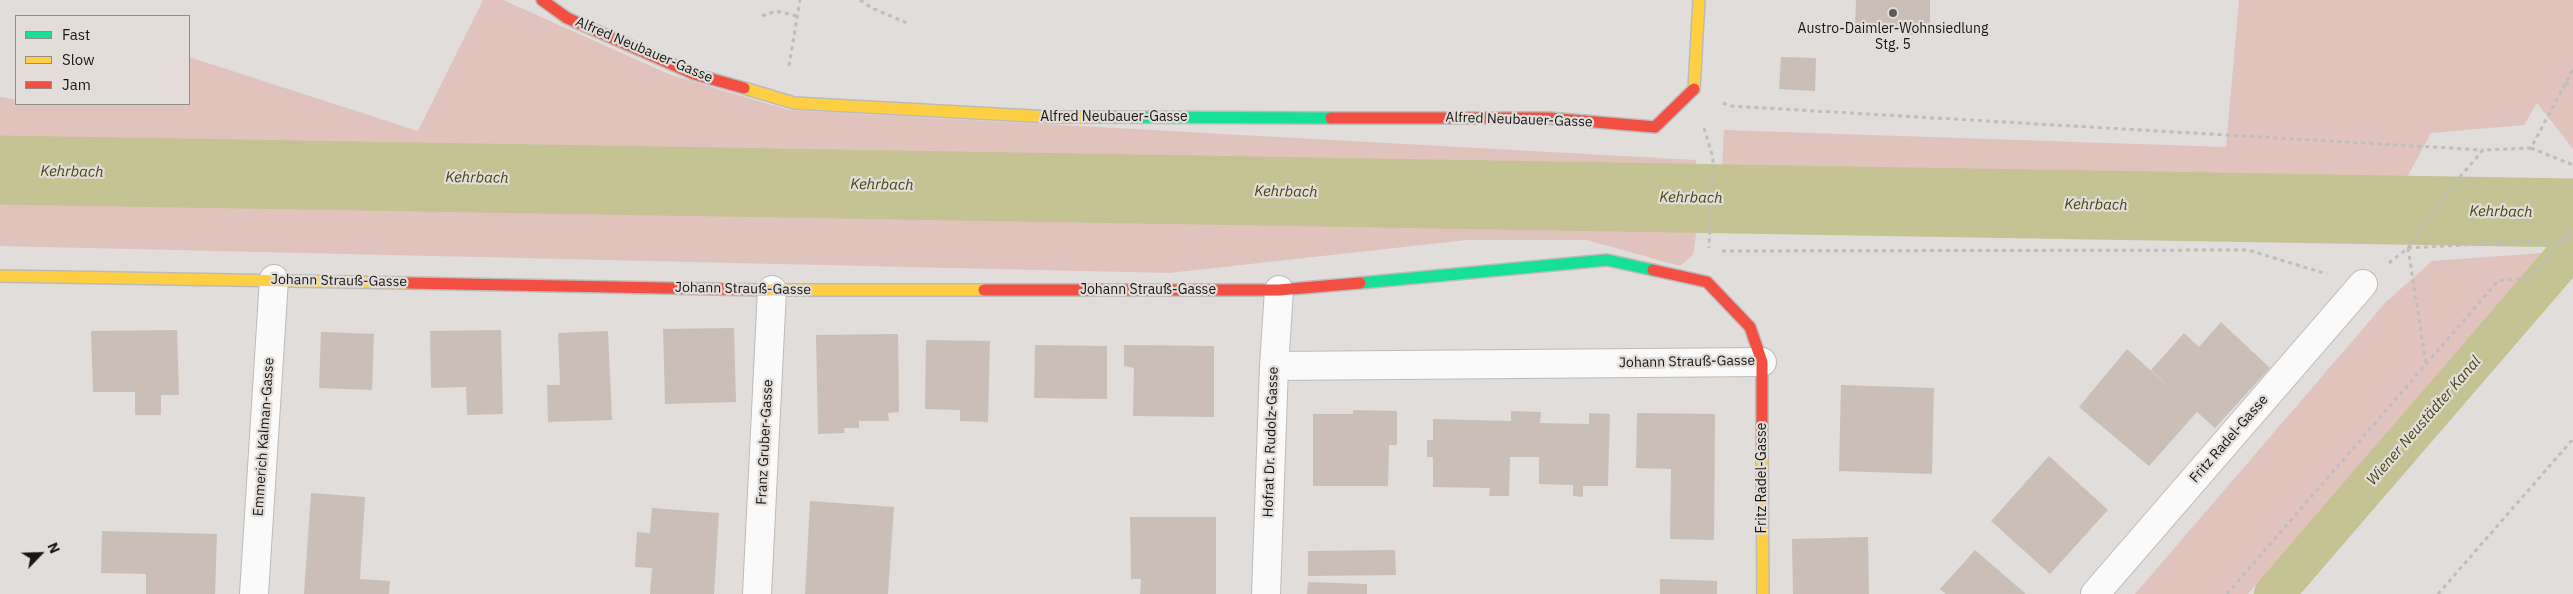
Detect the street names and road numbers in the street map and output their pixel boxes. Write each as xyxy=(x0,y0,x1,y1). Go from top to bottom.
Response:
street label: Alfred Neubauer-Gasse xyxy=(573,13,715,87)
street label: Alfred Neubauer-Gasse xyxy=(1040,109,1188,125)
street label: Alfred Neubauer-Gasse xyxy=(1445,109,1593,131)
street label: Johann Strauß-Gasse xyxy=(271,271,407,291)
street label: Johann Strauß-Gasse xyxy=(675,279,811,299)
street label: Johann Strauß-Gasse xyxy=(1080,282,1216,298)
street label: Johann Strauß-Gasse xyxy=(1619,352,1755,372)
street label: Emmerich Kalman-Gasse xyxy=(250,357,278,517)
street label: Hofrat Dr. Rudolz-Gasse xyxy=(1260,366,1282,518)
street label: Franz Gruber-Gasse xyxy=(753,379,777,505)
street label: Fritz Radel-Gasse xyxy=(2186,392,2272,486)
street label: Fritz Radel-Gasse xyxy=(1754,423,1770,533)

